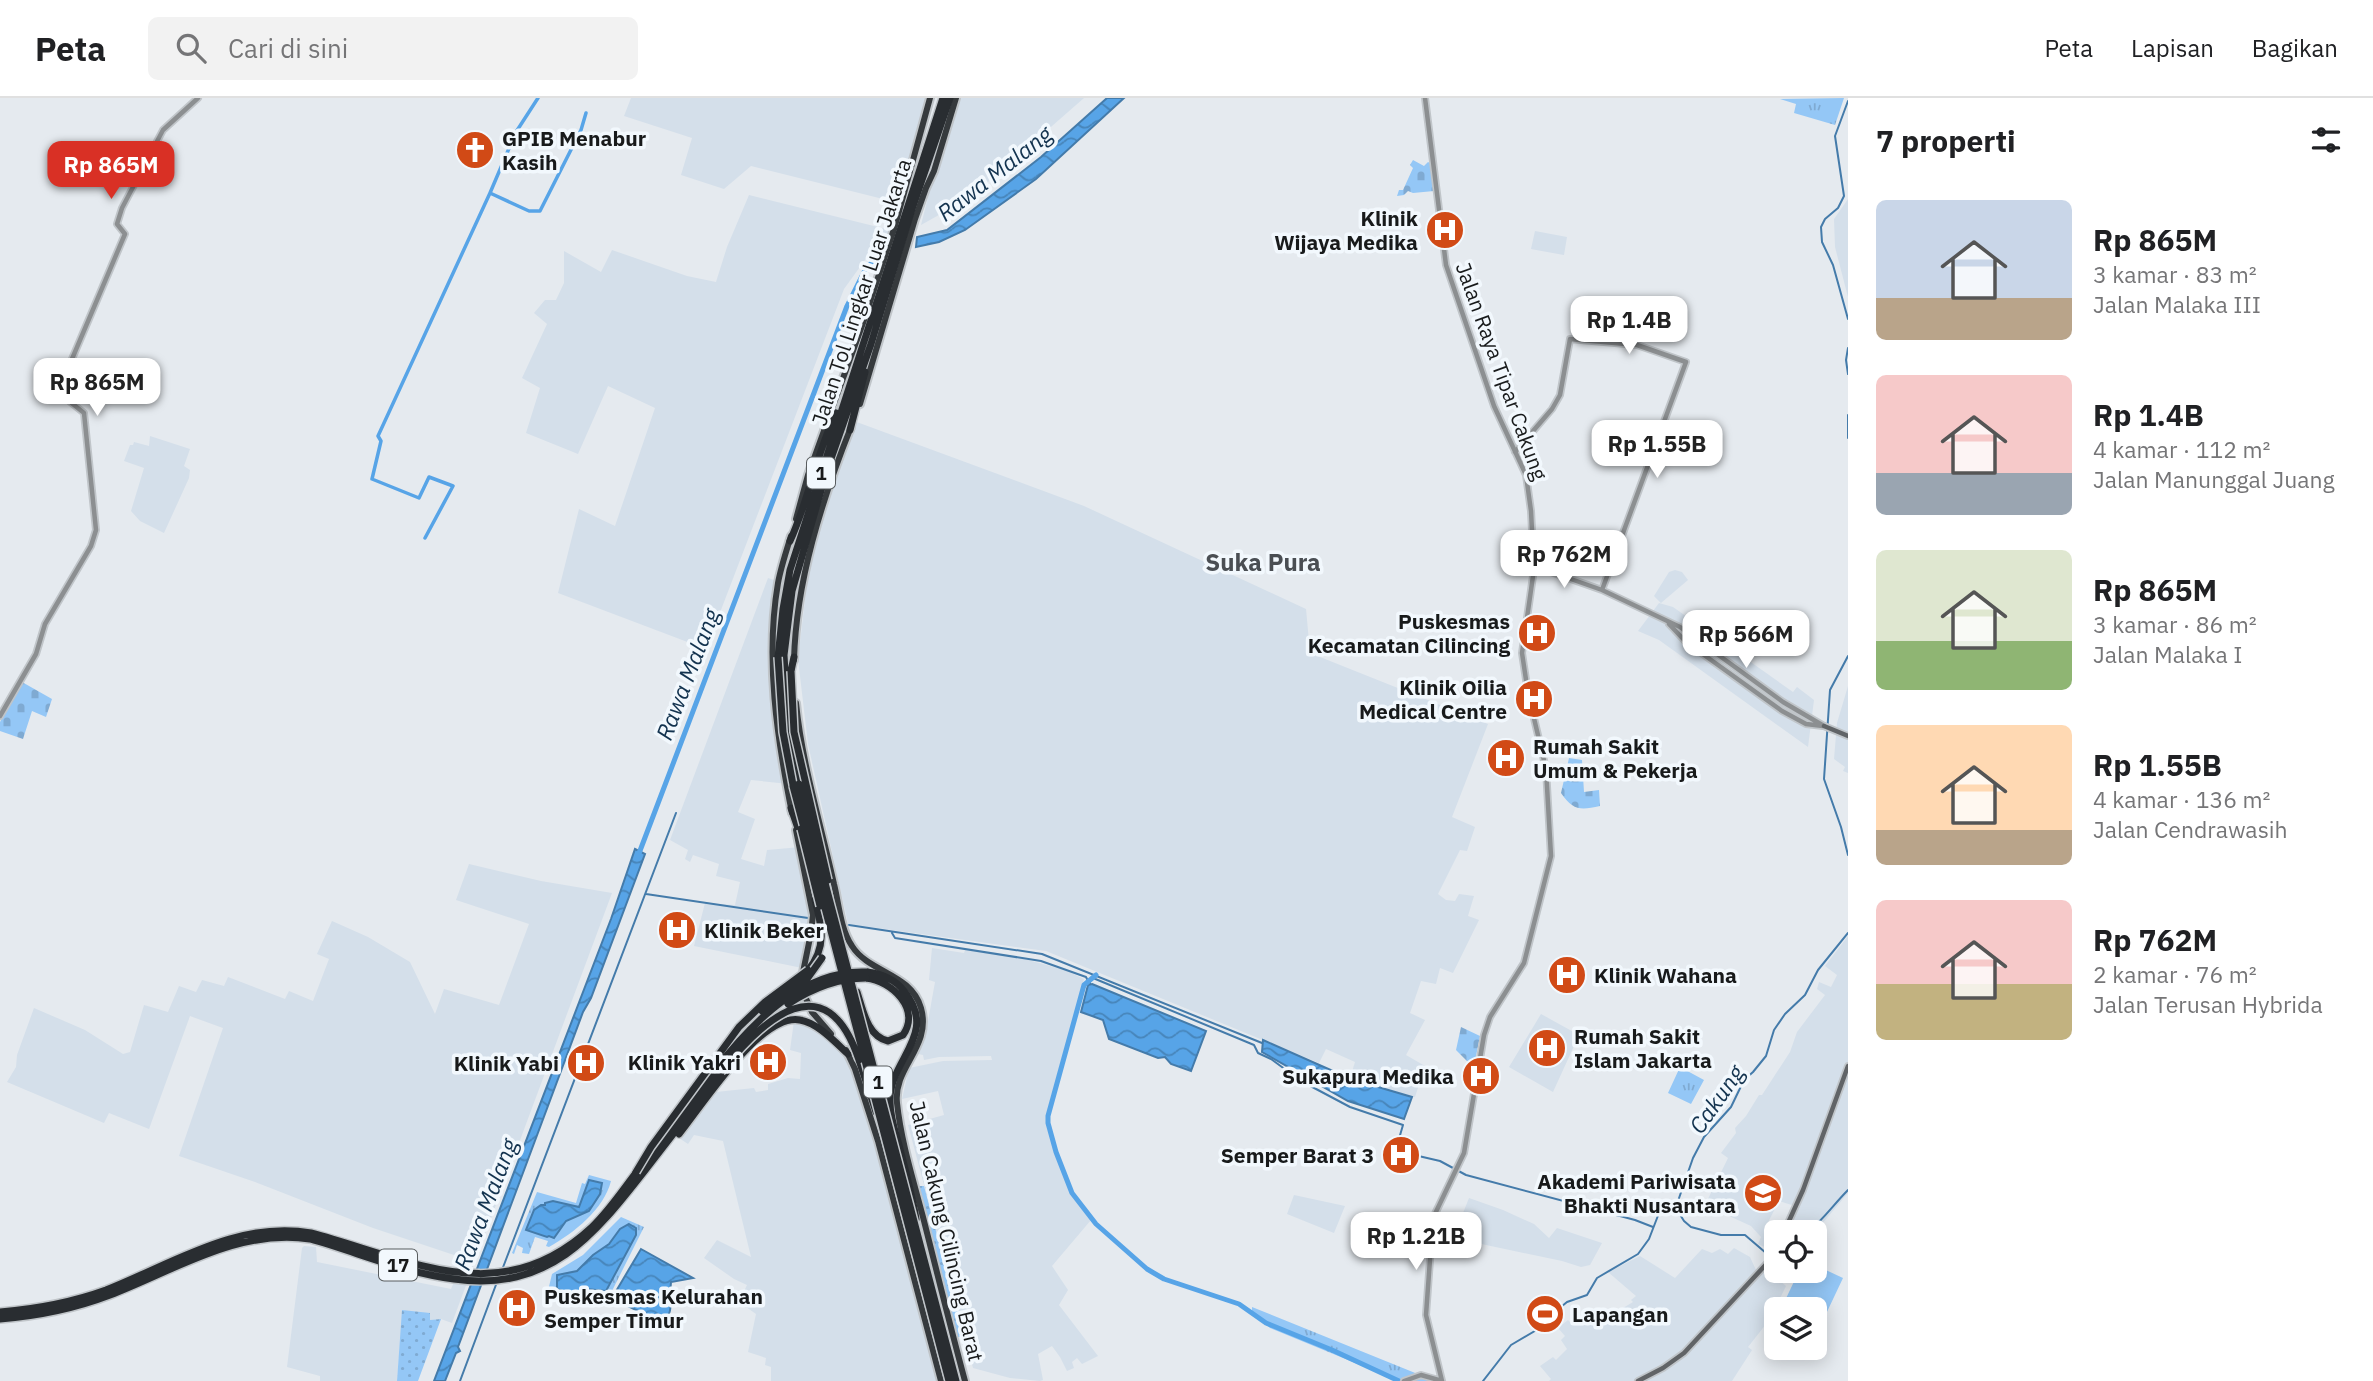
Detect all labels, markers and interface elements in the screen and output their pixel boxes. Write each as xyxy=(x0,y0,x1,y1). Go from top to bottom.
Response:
search box xyxy=(148,17,638,80)
text: Peta xyxy=(35,27,106,70)
icon: search xyxy=(172,29,210,67)
text: Cari di sini xyxy=(228,31,348,65)
text: Peta xyxy=(2045,32,2093,64)
text: Lapisan xyxy=(2131,32,2214,64)
text: Bagikan xyxy=(2252,32,2338,64)
water label: Rawa Malang xyxy=(930,118,1059,227)
text: 7 properti xyxy=(1876,121,2016,160)
icon: filters xyxy=(2307,121,2345,159)
place label: GPIB Menabur Kasih xyxy=(502,124,647,176)
church icon: GPIB Menabur Kasih xyxy=(454,129,496,171)
pin: Rp 865M xyxy=(46,141,176,201)
text: Rp 865M xyxy=(63,149,159,179)
street label: Jalan Tol Lingkar Luar Jakarta xyxy=(805,155,917,429)
place label: Klinik Wijaya Medika xyxy=(1274,204,1419,256)
hospital icon: Klinik Wijaya Medika xyxy=(1424,209,1466,251)
text: Rp 865M xyxy=(2093,220,2217,259)
icon: home xyxy=(1932,228,2016,312)
street label: Jalan Raya Tipar Cakung xyxy=(1450,258,1554,484)
text: 3 kamar · 83 m² xyxy=(2093,259,2257,289)
text: Jalan Malaka III xyxy=(2093,289,2261,319)
pin: Rp 1.4B xyxy=(1564,296,1694,356)
text: Rp 1.4B xyxy=(1587,304,1672,334)
pin: Rp 865M xyxy=(32,358,162,418)
text: Rp 865M xyxy=(49,366,145,396)
text: Rp 1.4B xyxy=(2093,395,2204,434)
icon: home xyxy=(1932,403,2016,487)
pin: Rp 1.55B xyxy=(1585,420,1729,480)
text: Rp 1.55B xyxy=(1608,428,1706,458)
text: 4 kamar · 112 m² xyxy=(2093,434,2271,464)
road number: 1 xyxy=(807,458,835,488)
text: Jalan Manunggal Juang xyxy=(2093,464,2335,494)
pin: Rp 762M xyxy=(1499,531,1629,590)
text: Rp 762M xyxy=(1516,538,1612,568)
district label: Suka Pura xyxy=(1205,546,1321,578)
text: Rp 865M xyxy=(2093,570,2217,609)
icon: home xyxy=(1932,578,2016,662)
water label: Rawa Malang xyxy=(648,603,726,744)
place label: Puskesmas Kecamatan Cilincing xyxy=(1308,607,1510,659)
text: 3 kamar · 86 m² xyxy=(2093,609,2257,639)
pin: Rp 566M xyxy=(1681,610,1811,670)
hospital icon: Puskesmas Kecamatan Cilincing xyxy=(1516,612,1558,654)
text: Rp 566M xyxy=(1698,618,1794,648)
text: Jalan Malaka I xyxy=(2093,639,2242,669)
place label: Klinik Oilia Medical Centre xyxy=(1359,673,1507,725)
hospital icon: Klinik Oilia Medical Centre xyxy=(1513,678,1555,720)
place label: Rumah Sakit Umum & Pekerja xyxy=(1533,732,1698,784)
hospital icon: Rumah Sakit Umum & Pekerja xyxy=(1485,737,1527,779)
text: Rp 1.55B xyxy=(2093,745,2222,784)
icon: home xyxy=(1932,753,2016,837)
text: 4 kamar · 136 m² xyxy=(2093,784,2271,814)
text: Jalan Cendrawasih xyxy=(2093,814,2288,844)
hospital icon: Klinik Beker xyxy=(656,909,698,951)
place label: Klinik Beker xyxy=(704,916,825,944)
text: Rp 762M xyxy=(2093,920,2217,959)
icon: home xyxy=(1932,928,2016,1012)
hospital icon: Klinik Wahana xyxy=(1546,954,1588,996)
text: 2 kamar · 76 m² xyxy=(2093,959,2257,989)
place label: Klinik Wahana xyxy=(1594,961,1737,989)
text: Jalan Terusan Hybrida xyxy=(2093,989,2323,1019)
place label: Rumah Sakit Islam Jakarta xyxy=(1574,1022,1712,1074)
hospital icon: Rumah Sakit Islam Jakarta xyxy=(1526,1027,1568,1069)
hospital icon: Klinik Yakri xyxy=(747,1041,789,1083)
hospital icon: Klinik Yabi xyxy=(565,1042,607,1084)
place label: Klinik Yakri xyxy=(628,1048,741,1076)
place label: Klinik Yabi xyxy=(454,1049,559,1077)
hospital icon: Sukapura Medika xyxy=(1460,1055,1502,1097)
water label: Cakung xyxy=(1682,1058,1751,1139)
place label: Sukapura Medika xyxy=(1282,1062,1454,1090)
road number: 1 xyxy=(864,1066,892,1098)
street label: Jalan Cakung Cilincing Barat xyxy=(903,1098,991,1364)
water label: Rawa Malang xyxy=(446,1133,524,1274)
hospital icon: Semper Barat 3 xyxy=(1380,1134,1422,1176)
place label: Semper Barat 3 xyxy=(1221,1141,1374,1169)
place label: Akademi Pariwisata Bhakti Nusantara xyxy=(1537,1167,1736,1219)
school or university icon: Akademi Pariwisata Bhakti Nusantara xyxy=(1742,1172,1784,1214)
pin: Rp 1.21B xyxy=(1344,1212,1488,1272)
text: Rp 1.21B xyxy=(1367,1220,1465,1250)
map controls xyxy=(1764,1220,1827,1360)
button: locate xyxy=(1764,1220,1827,1283)
road number: 17 xyxy=(379,1250,417,1280)
place label: Puskesmas Kelurahan Semper Timur xyxy=(544,1282,763,1334)
hospital icon: Puskesmas Kelurahan Semper Timur xyxy=(496,1287,538,1329)
sports icon: Lapangan xyxy=(1524,1293,1566,1335)
button: layers xyxy=(1764,1297,1827,1360)
place label: Lapangan xyxy=(1572,1300,1668,1328)

